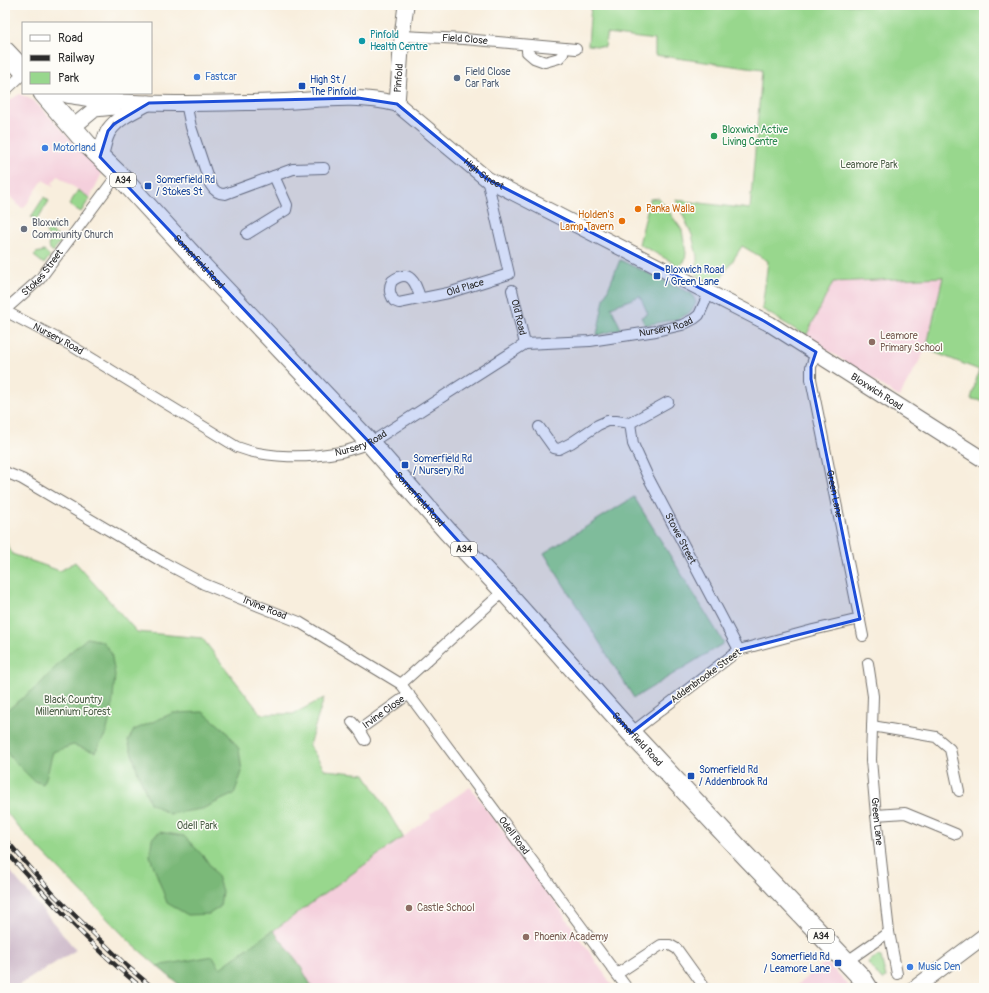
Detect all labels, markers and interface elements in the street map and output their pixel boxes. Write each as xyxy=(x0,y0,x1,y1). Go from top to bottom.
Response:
legend xyxy=(22,22,152,94)
place label: Pinfold Health Centre xyxy=(370,29,428,53)
text: Road xyxy=(58,31,83,46)
street label: Field Close xyxy=(442,32,488,47)
marker: Pinfold Health Centre xyxy=(357,36,367,46)
text: Railway xyxy=(58,51,94,66)
street label: Pinfold xyxy=(392,63,406,93)
place label: Field Close Car Park xyxy=(465,66,511,90)
text: Park xyxy=(58,71,79,86)
place label: Fastcar xyxy=(205,71,237,83)
marker: Fastcar xyxy=(192,72,202,82)
marker: Field Close Car Park xyxy=(452,73,462,83)
place label: High St / The Pinfold xyxy=(310,74,356,98)
marker: High St / The Pinfold xyxy=(297,81,307,91)
one-way arrow xyxy=(112,118,121,127)
place label: Bloxwich Active Living Centre xyxy=(722,124,788,148)
marker: Bloxwich Active Living Centre xyxy=(709,131,719,141)
place label: Motorland xyxy=(53,142,96,154)
marker: Motorland xyxy=(40,143,50,153)
street label: High Street xyxy=(461,156,507,193)
park label: Leamore Park xyxy=(840,159,899,171)
road number: A34 xyxy=(110,173,136,187)
place label: Somerfield Rd / Stokes St xyxy=(156,174,215,198)
marker: Somerfield Rd / Stokes St xyxy=(143,181,153,191)
place label: Panka Walla xyxy=(646,203,695,215)
marker: Panka Walla xyxy=(633,204,643,214)
place label: Holden's Lamp Tavern xyxy=(560,209,615,233)
marker: Holden's Lamp Tavern xyxy=(617,216,627,226)
place label: Bloxwich Community Church xyxy=(32,217,113,241)
marker: Bloxwich Community Church xyxy=(19,224,29,234)
street label: Somerfield Road xyxy=(171,233,227,292)
street label: Stokes Street xyxy=(19,246,66,299)
place label: Bloxwich Road / Green Lane xyxy=(665,264,725,288)
marker: Bloxwich Road / Green Lane xyxy=(652,271,662,281)
street label: Old Place xyxy=(445,276,485,299)
street label: Old Road xyxy=(508,298,529,336)
street label: Nursery Road xyxy=(638,314,695,340)
street label: Nursery Road xyxy=(31,321,86,358)
place label: Leamore Primary School xyxy=(880,330,943,354)
marker: Leamore Primary School xyxy=(867,337,877,347)
street label: Bloxwich Road xyxy=(848,371,905,413)
street label: Nursery Road xyxy=(334,428,389,459)
place label: Somerfield Rd / Nursery Rd xyxy=(413,453,472,477)
marker: Somerfield Rd / Nursery Rd xyxy=(400,460,410,470)
street label: Somerfield Road xyxy=(392,469,447,529)
street label: Green Lane xyxy=(824,469,845,519)
street label: Stowe Street xyxy=(662,511,699,567)
road number: A34 xyxy=(451,542,477,556)
street label: Irvine Road xyxy=(241,594,289,622)
street label: Addenbrooke Street xyxy=(668,646,744,706)
street label: Irvine Close xyxy=(360,693,407,731)
park label: Black Country Millennium Forest xyxy=(35,694,111,718)
street label: Somerfield Road xyxy=(609,710,665,769)
place label: Somerfield Rd / Addenbrook Rd xyxy=(699,764,768,788)
marker: Somerfield Rd / Addenbrook Rd xyxy=(686,771,696,781)
street label: Green Lane xyxy=(868,797,885,846)
street label: Odell Road xyxy=(496,814,532,857)
park label: Odell Park xyxy=(177,820,218,832)
place label: Castle School xyxy=(417,902,475,914)
marker: Castle School xyxy=(404,903,414,913)
road number: A34 xyxy=(808,929,834,943)
place label: Phoenix Academy xyxy=(534,931,609,943)
marker: Phoenix Academy xyxy=(521,932,531,942)
place label: Somerfield Rd / Leamore Lane xyxy=(764,951,830,975)
marker: Somerfield Rd / Leamore Lane xyxy=(833,958,843,968)
place label: Music Den xyxy=(918,961,961,973)
marker: Music Den xyxy=(905,962,915,972)

